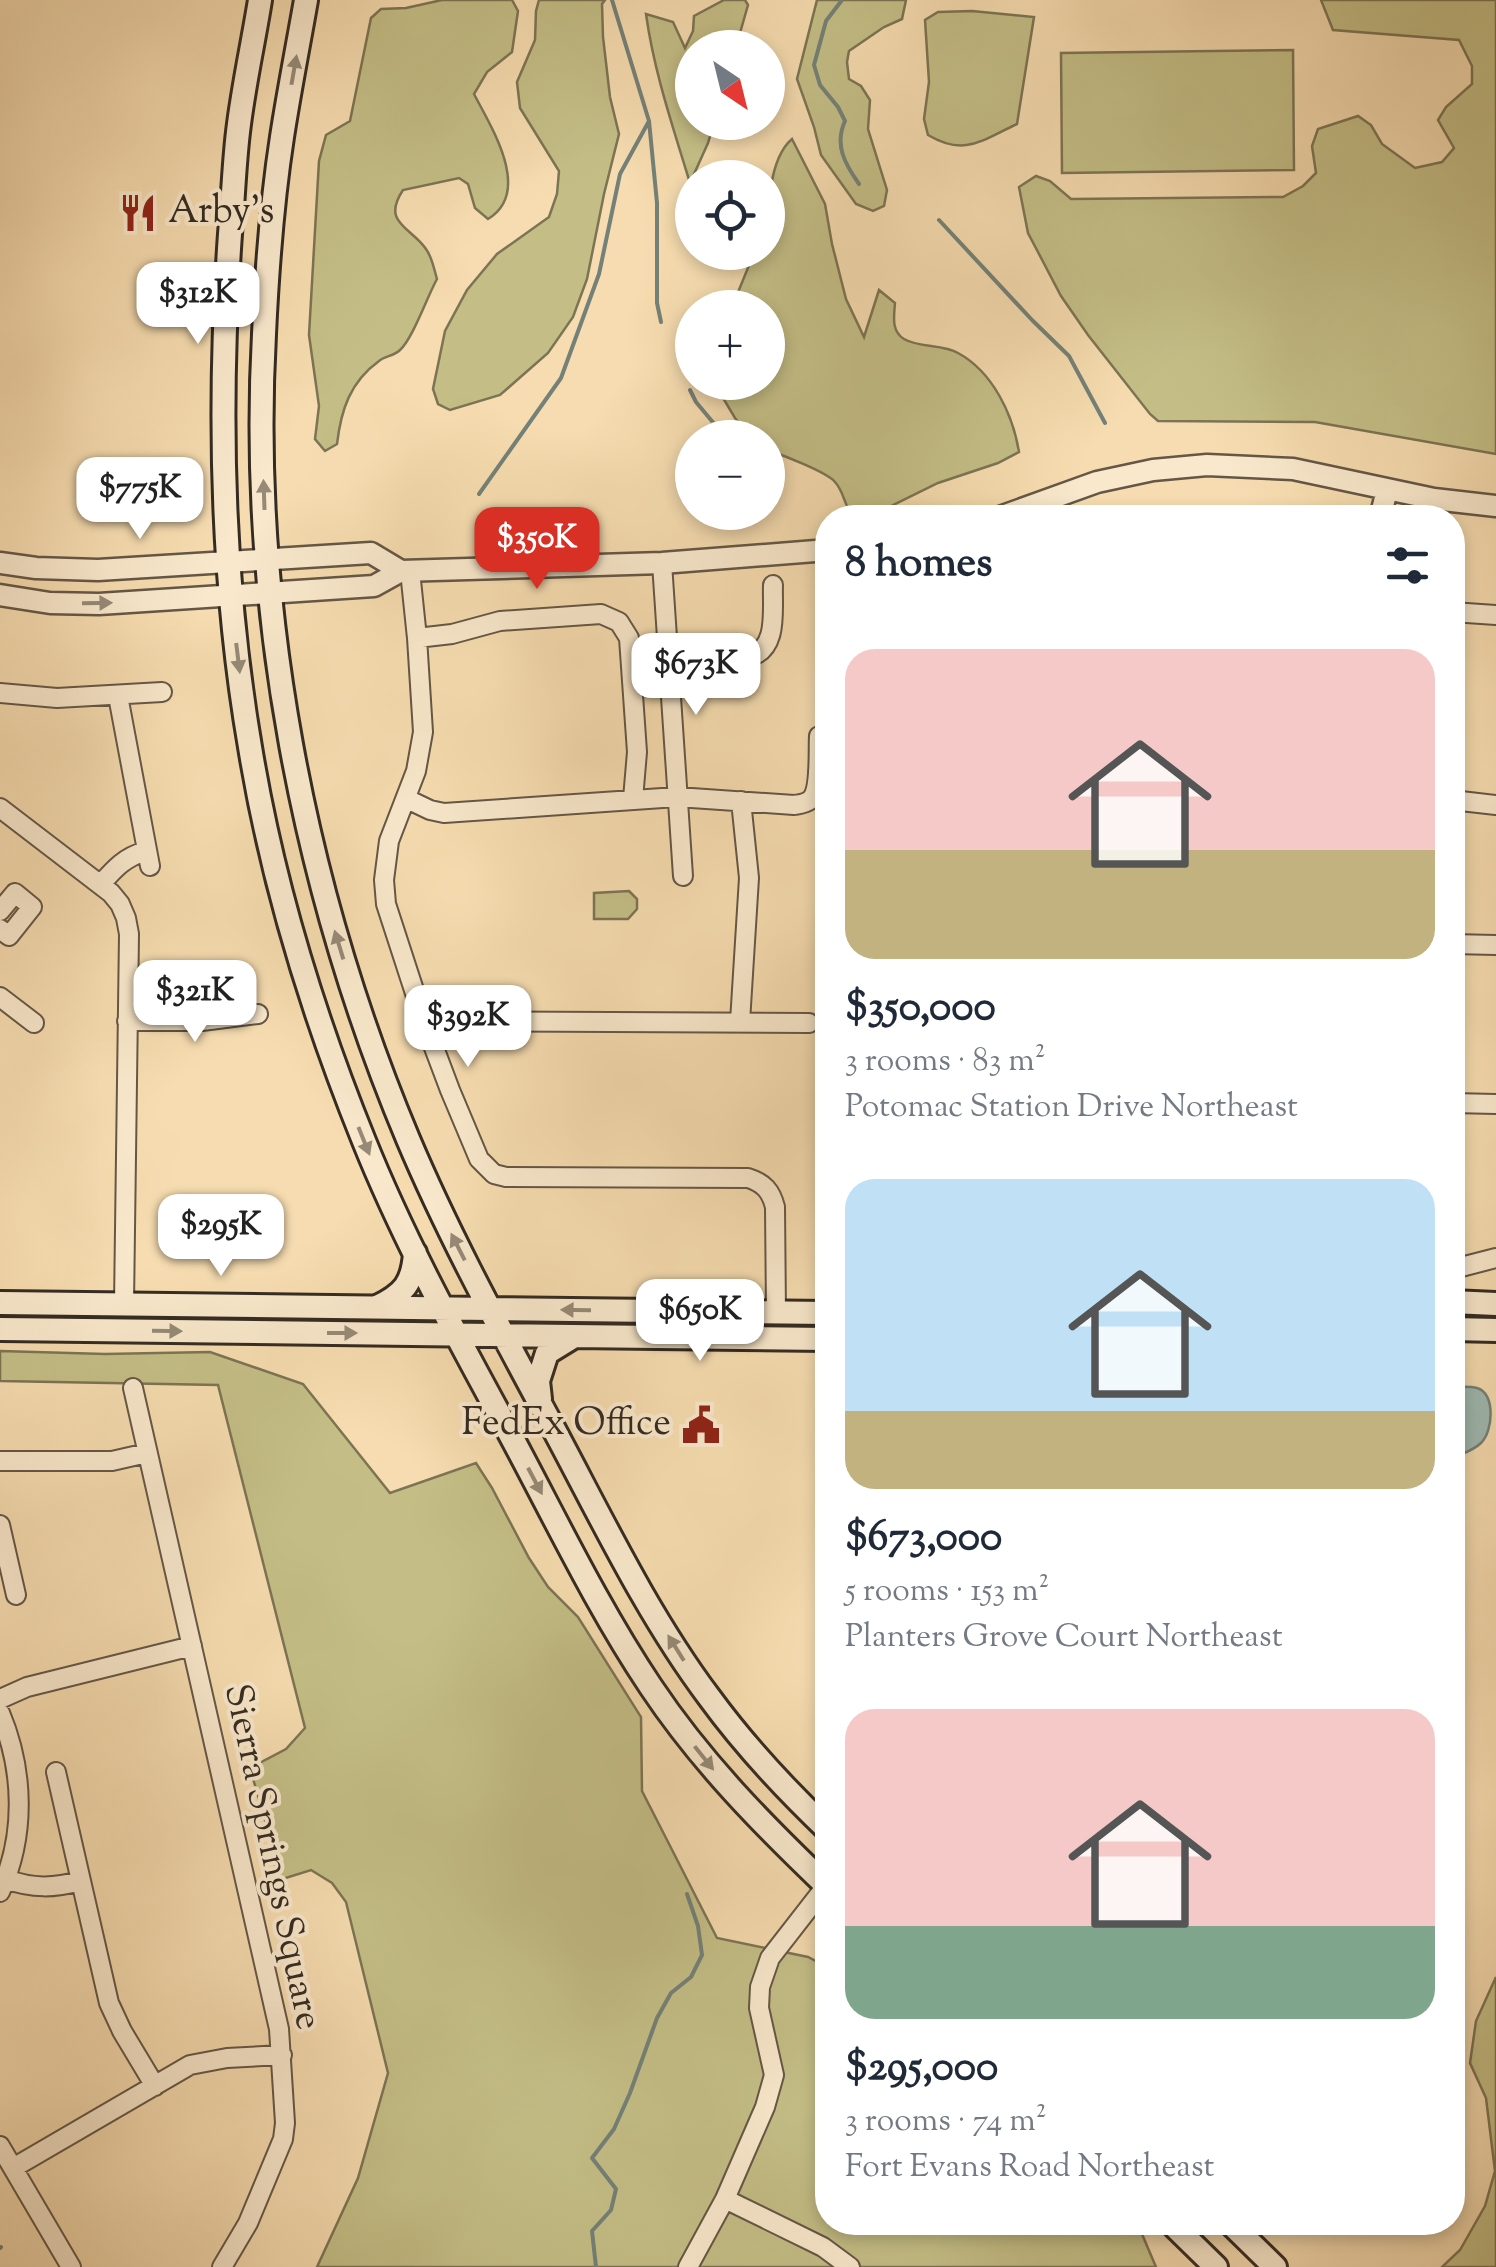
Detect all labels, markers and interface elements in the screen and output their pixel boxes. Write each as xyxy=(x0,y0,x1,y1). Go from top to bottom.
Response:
north arrow xyxy=(675,30,785,140)
map controls xyxy=(675,30,785,530)
one-way arrow xyxy=(287,54,302,85)
button: locate xyxy=(675,160,785,270)
place label: Arby's xyxy=(168,186,274,240)
restaurant icon: Arby's xyxy=(117,192,159,234)
pin: $312K xyxy=(128,262,268,347)
text: $312K xyxy=(158,271,238,317)
button: + xyxy=(675,290,785,400)
button: − xyxy=(675,420,785,530)
pin: $775K xyxy=(70,457,210,542)
text: $775K xyxy=(98,466,182,512)
one-way arrow xyxy=(256,479,272,511)
pin: $350K xyxy=(467,507,607,592)
text: $350K xyxy=(496,516,578,562)
text: 8 homes xyxy=(845,535,993,595)
icon: filters xyxy=(1380,538,1435,593)
one-way arrow xyxy=(81,595,113,611)
pin: $673K xyxy=(626,633,766,718)
text: $673K xyxy=(653,642,739,688)
one-way arrow xyxy=(230,643,246,674)
icon: home xyxy=(1050,714,1230,894)
one-way arrow xyxy=(331,929,346,960)
pin: $321K xyxy=(125,960,265,1045)
text: $321K xyxy=(155,969,235,1015)
text: $350,000 xyxy=(845,979,996,1039)
pin: $392K xyxy=(398,985,538,1070)
text: $392K xyxy=(426,994,510,1040)
text: 3 rooms · 83 m² xyxy=(845,1039,1045,1085)
text: Potomac Station Drive Northeast xyxy=(845,1085,1298,1131)
one-way arrow xyxy=(357,1126,373,1156)
pin: $295K xyxy=(151,1194,291,1279)
text: $295K xyxy=(180,1203,262,1249)
one-way arrow xyxy=(450,1233,467,1262)
icon: home xyxy=(1050,1244,1230,1424)
pin: $650K xyxy=(630,1279,770,1364)
text: $650K xyxy=(658,1288,742,1334)
one-way arrow xyxy=(560,1302,592,1318)
one-way arrow xyxy=(152,1324,184,1340)
one-way arrow xyxy=(327,1325,359,1341)
place label: FedEx Office xyxy=(462,1398,671,1452)
public building icon: FedEx Office xyxy=(680,1404,722,1446)
one-way arrow xyxy=(526,1467,543,1495)
text: $673,000 xyxy=(845,1509,1002,1569)
text: 5 rooms · 153 m² xyxy=(845,1569,1049,1615)
text: Planters Grove Court Northeast xyxy=(845,1615,1283,1661)
one-way arrow xyxy=(668,1634,686,1662)
street label: Sierra Springs Square xyxy=(208,1679,334,2035)
one-way arrow xyxy=(693,1745,714,1771)
icon: home xyxy=(1050,1774,1230,1954)
text: $295,000 xyxy=(845,2039,998,2099)
text: 3 rooms · 74 m² xyxy=(845,2099,1047,2145)
text: Fort Evans Road Northeast xyxy=(845,2145,1215,2191)

